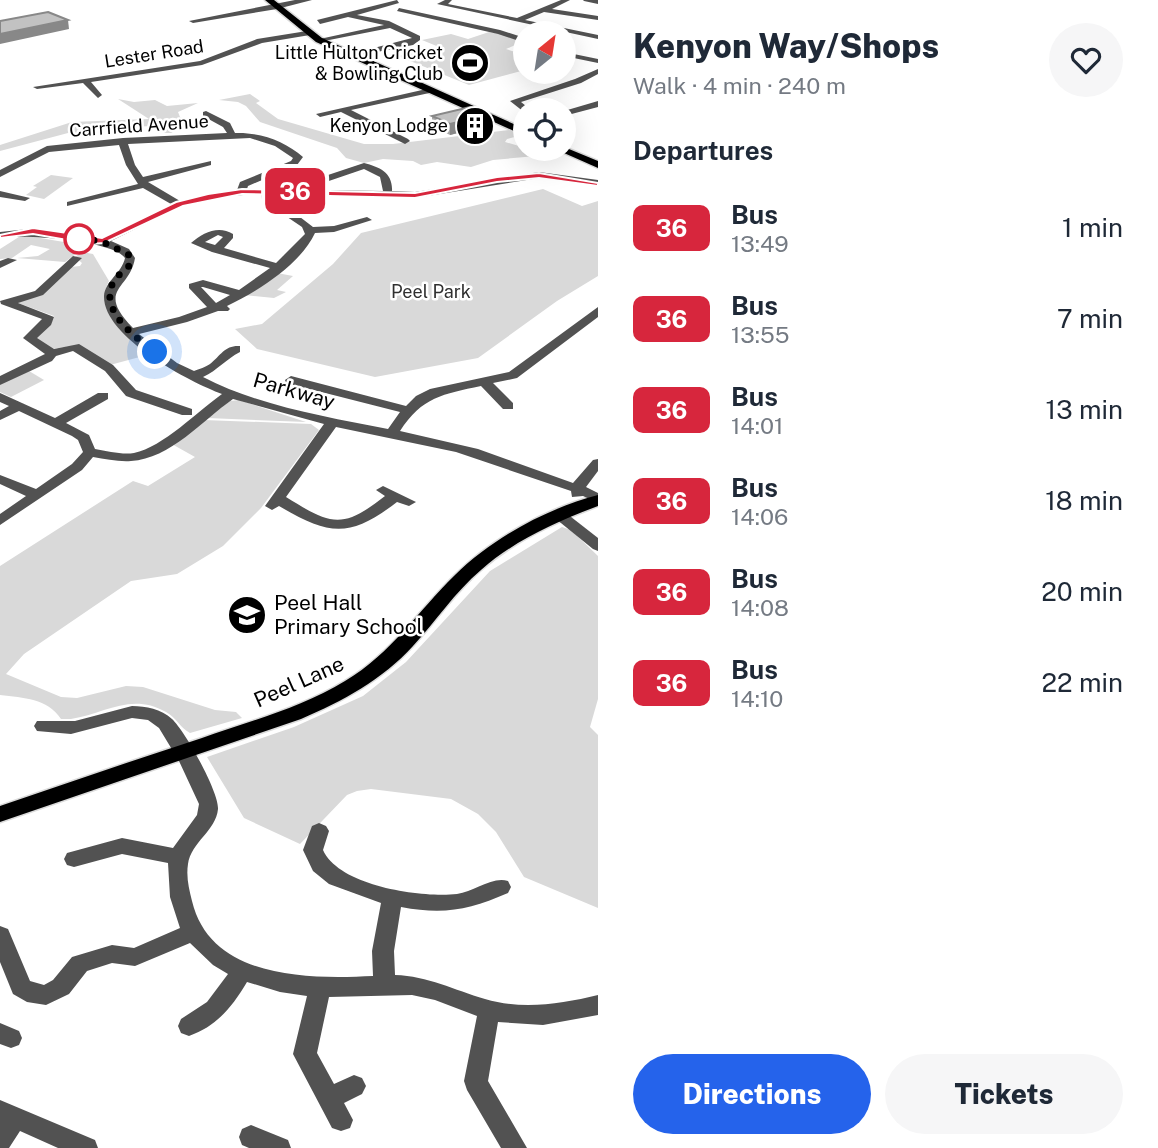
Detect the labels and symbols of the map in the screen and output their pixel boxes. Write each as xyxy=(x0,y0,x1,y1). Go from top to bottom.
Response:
north arrow xyxy=(513,21,576,84)
street label: Lester Road xyxy=(103,35,205,72)
place label: Little Hulton Cricket & Bowling Club xyxy=(275,42,443,84)
sports icon: Little Hulton Cricket & Bowling Club xyxy=(449,42,491,84)
building icon: Kenyon Lodge xyxy=(454,105,496,147)
street label: Carrfield Avenue xyxy=(69,110,209,141)
place label: Kenyon Lodge xyxy=(330,115,448,136)
line badge: 36 xyxy=(264,168,326,214)
unlabelled marker xyxy=(64,224,94,254)
park label: Peel Park xyxy=(391,281,471,302)
your location xyxy=(137,334,172,369)
street label: Parkway xyxy=(250,367,338,414)
place label: Peel Hall Primary School xyxy=(274,590,423,639)
school or university icon: Peel Hall Primary School xyxy=(226,594,268,636)
street label: Peel Lane xyxy=(250,651,348,712)

